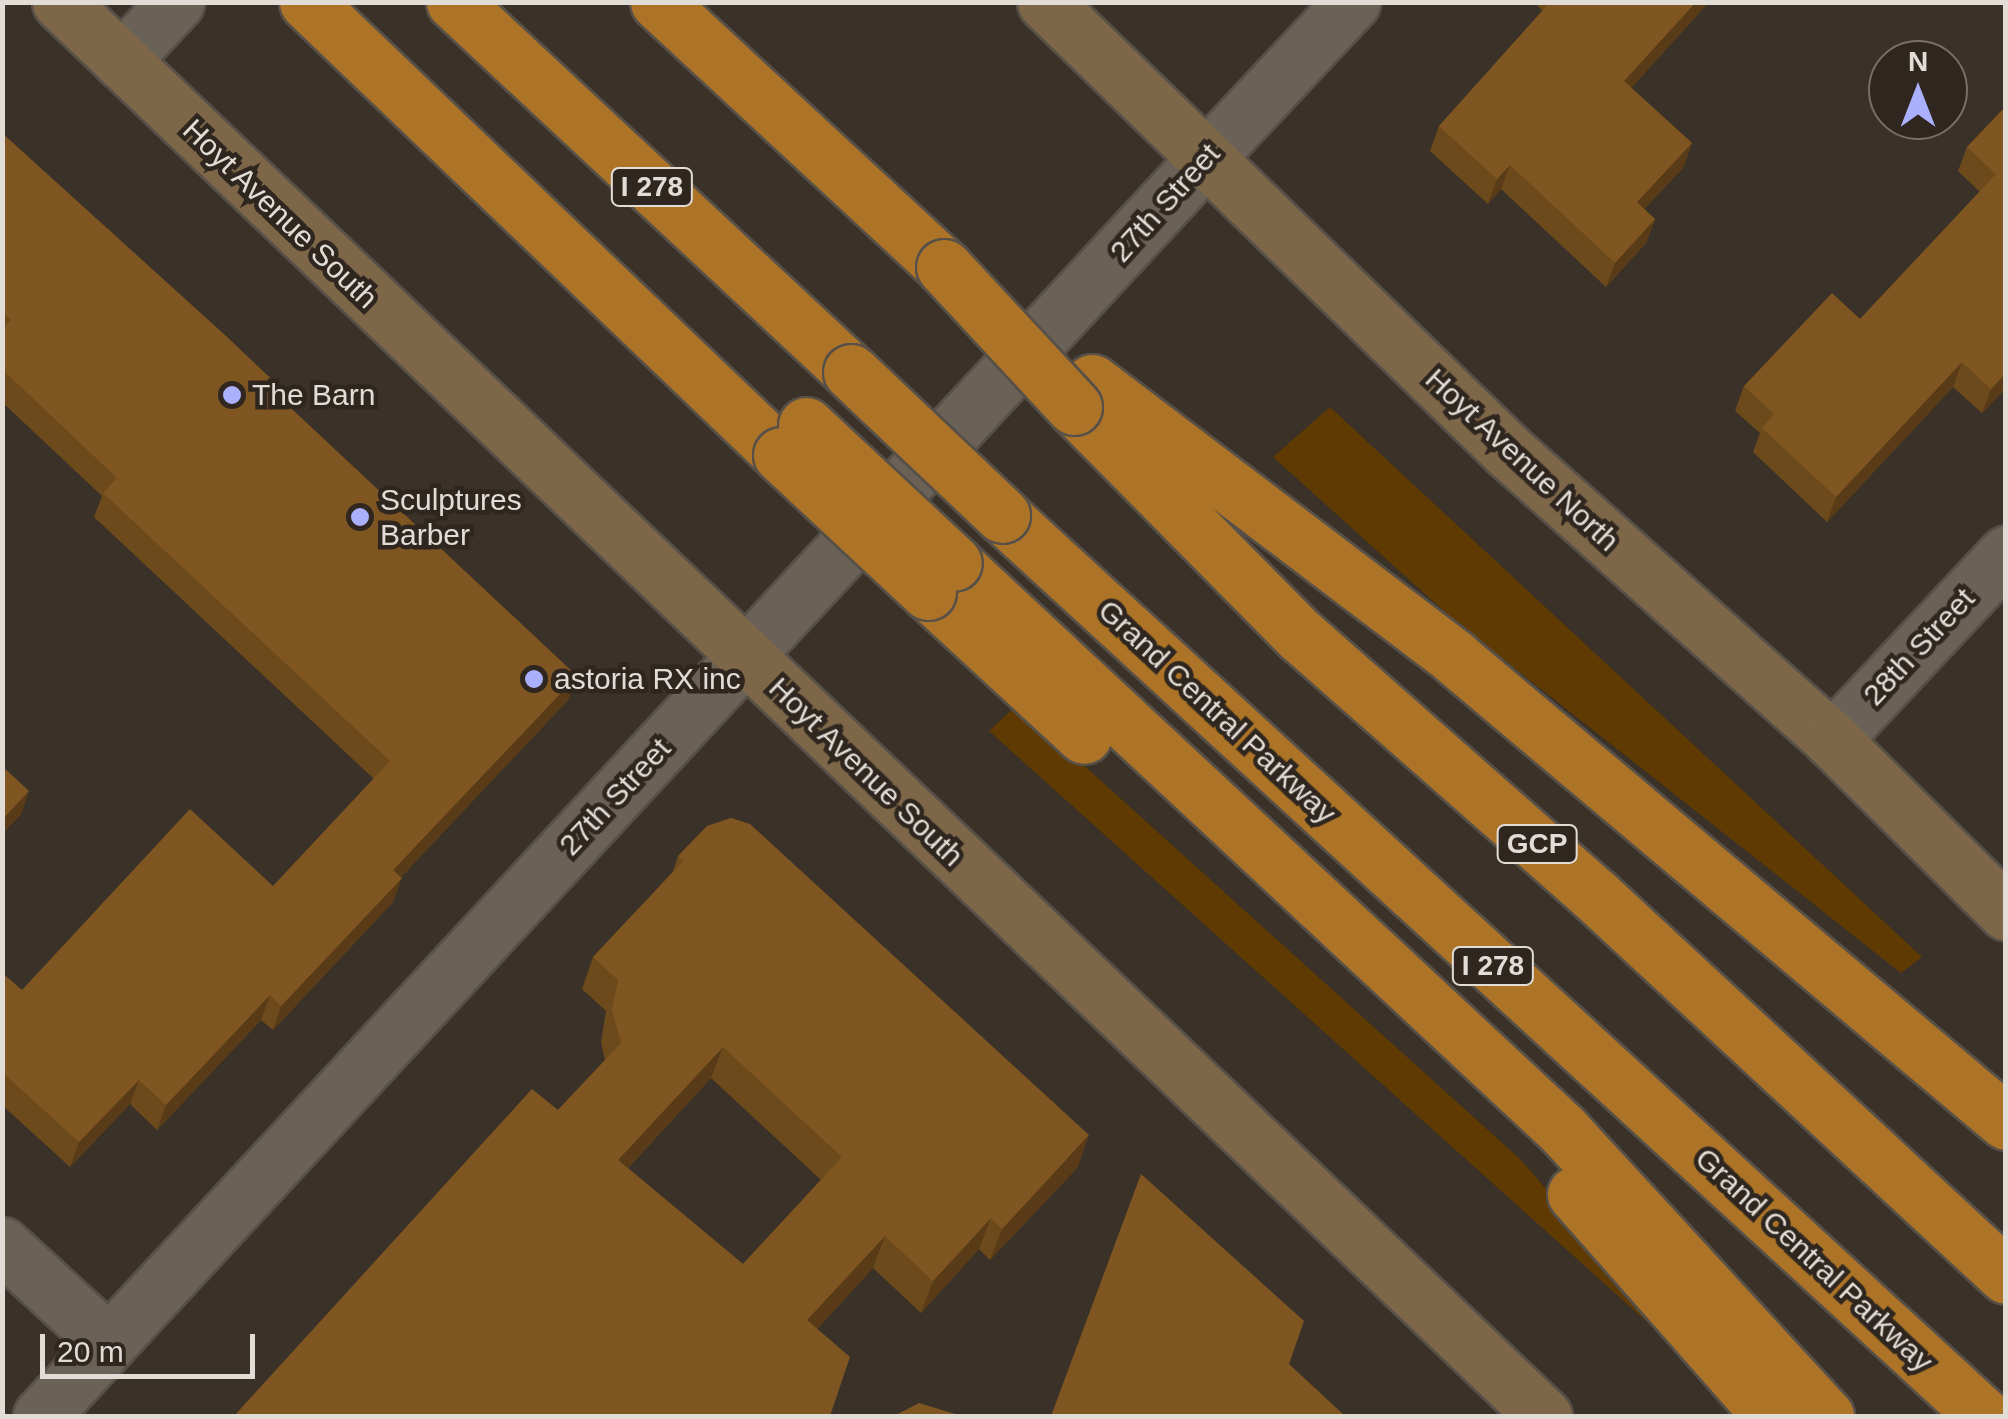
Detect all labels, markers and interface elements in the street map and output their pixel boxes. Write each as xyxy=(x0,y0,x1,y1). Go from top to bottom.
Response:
north arrow xyxy=(1868,40,1968,140)
text: N xyxy=(1908,46,1928,77)
street label: Hoyt Avenue South xyxy=(175,111,385,317)
street label: 27th Street xyxy=(1103,136,1227,270)
road number: I 278 xyxy=(610,164,694,210)
street label: Hoyt Avenue North xyxy=(1417,361,1627,559)
place label: The Barn xyxy=(252,377,375,413)
marker: The Barn xyxy=(221,384,243,406)
place label: Sculptures Barber xyxy=(380,482,522,552)
marker: Sculptures Barber xyxy=(349,506,371,528)
street label: 28th Street xyxy=(1856,581,1982,713)
street label: Grand Central Parkway xyxy=(1091,593,1343,831)
place label: astoria RX inc xyxy=(554,661,741,697)
marker: astoria RX inc xyxy=(523,668,545,690)
street label: Hoyt Avenue South xyxy=(761,669,971,875)
street label: 27th Street xyxy=(552,731,678,863)
road number: GCP xyxy=(1494,821,1580,867)
road number: I 278 xyxy=(1450,943,1536,989)
street label: Grand Central Parkway xyxy=(1688,1141,1940,1379)
scale bar xyxy=(45,1314,260,1376)
text: 20 m xyxy=(57,1335,124,1368)

